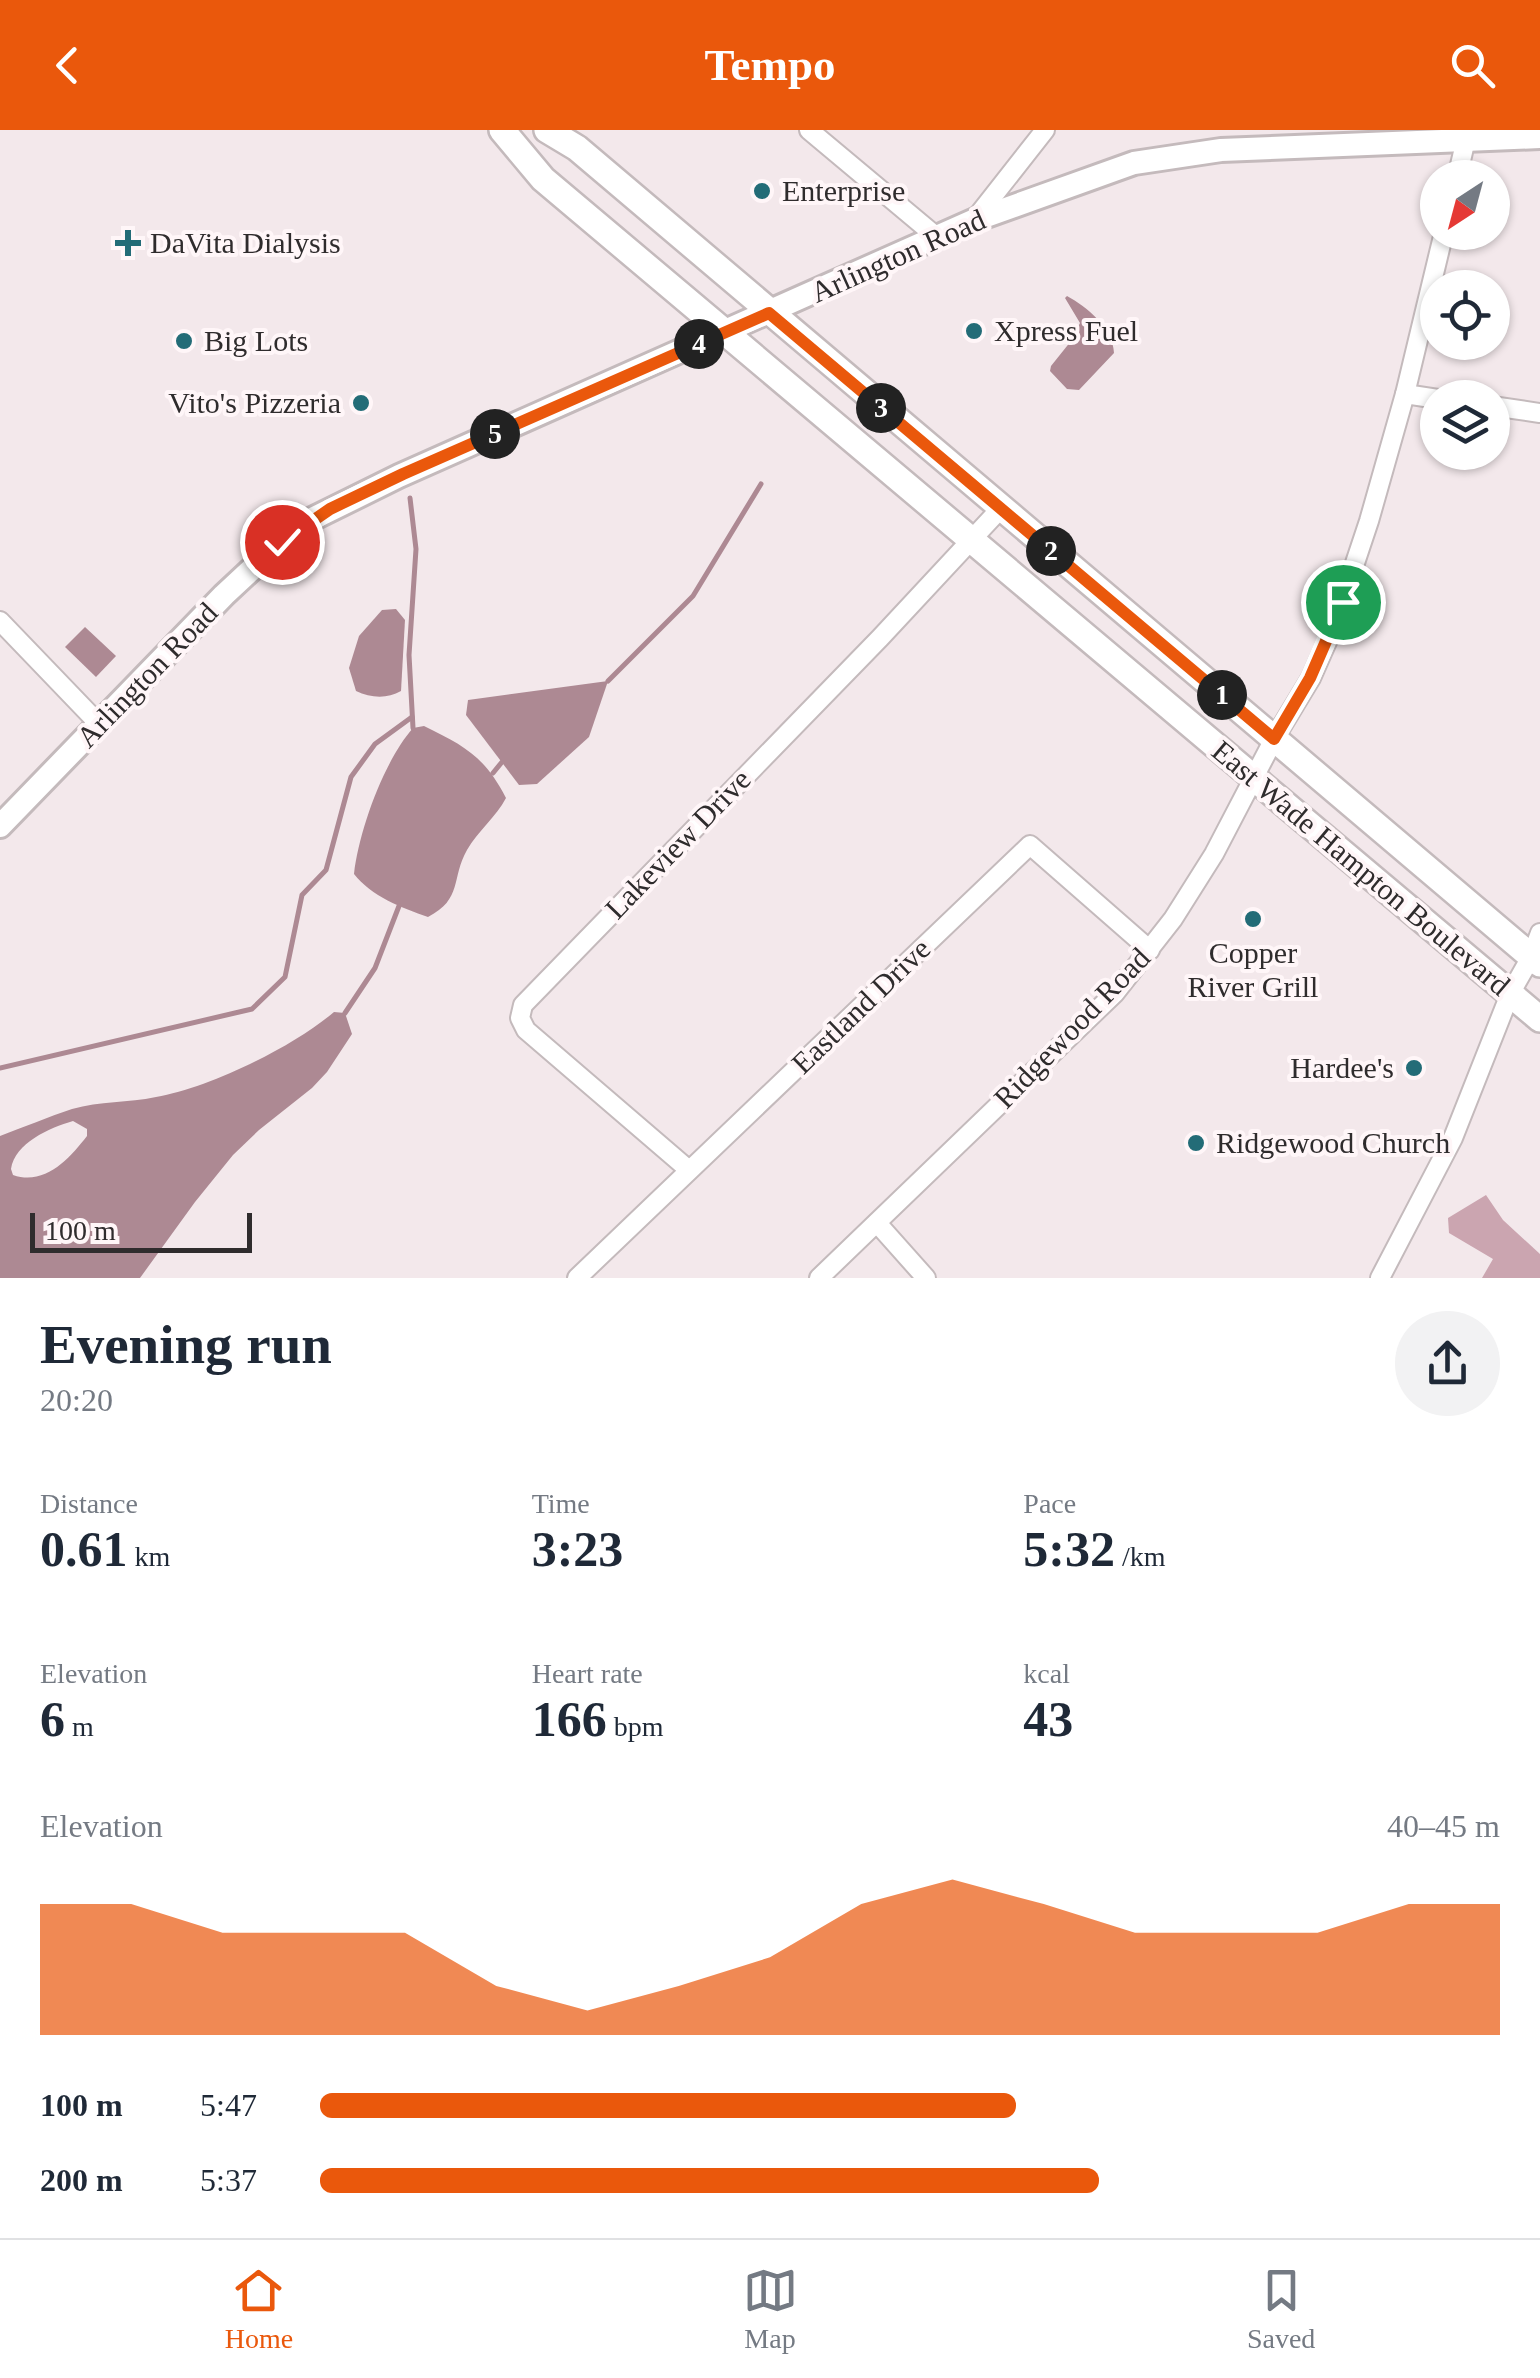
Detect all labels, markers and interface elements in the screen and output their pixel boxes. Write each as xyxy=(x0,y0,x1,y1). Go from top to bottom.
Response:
icon: back xyxy=(40,38,95,93)
icon: search xyxy=(1445,38,1500,93)
text: Tempo xyxy=(705,40,835,90)
north arrow xyxy=(1420,160,1510,250)
map controls xyxy=(1420,160,1510,470)
place label: Enterprise xyxy=(782,174,905,207)
marker: Enterprise xyxy=(751,180,773,202)
street label: Arlington Road xyxy=(805,202,990,309)
place label: DaVita Dialysis xyxy=(150,226,341,259)
marker: DaVita Dialysis xyxy=(115,230,141,256)
button: locate xyxy=(1420,270,1510,360)
place label: Xpress Fuel xyxy=(994,314,1138,347)
pin: 4 xyxy=(674,319,724,369)
marker: Xpress Fuel xyxy=(963,320,985,342)
place label: Big Lots xyxy=(204,324,308,357)
text: 4 xyxy=(692,328,706,359)
marker: Big Lots xyxy=(173,330,195,352)
button: layers xyxy=(1420,380,1510,470)
pin: 3 xyxy=(856,383,906,433)
place label: Vito's Pizzeria xyxy=(168,386,341,419)
marker: Vito's Pizzeria xyxy=(350,392,372,414)
text: 3 xyxy=(874,392,888,423)
pin: 5 xyxy=(470,409,520,459)
text: 5 xyxy=(488,418,502,449)
pin xyxy=(240,500,325,585)
icon: check xyxy=(255,515,310,570)
pin: 2 xyxy=(1026,526,1076,576)
text: 2 xyxy=(1044,535,1058,566)
pin xyxy=(1301,560,1386,645)
icon: arrive xyxy=(1316,575,1371,630)
street label: Arlington Road xyxy=(70,596,224,754)
pin: 1 xyxy=(1197,670,1247,720)
text: 1 xyxy=(1215,679,1229,710)
street label: East Wade Hampton Boulevard xyxy=(1206,734,1517,1002)
street label: Lakeview Drive xyxy=(598,762,757,925)
marker: Copper River Grill xyxy=(1242,908,1264,930)
street label: Eastland Drive xyxy=(785,932,937,1080)
place label: Copper River Grill xyxy=(1188,936,1318,1003)
street label: Ridgewood Road xyxy=(987,941,1156,1114)
place label: Hardee's xyxy=(1290,1051,1394,1084)
marker: Hardee's xyxy=(1403,1057,1425,1079)
place label: Ridgewood Church xyxy=(1216,1126,1450,1159)
marker: Ridgewood Church xyxy=(1185,1132,1207,1154)
scale bar xyxy=(30,1208,252,1252)
text: 100 m xyxy=(45,1215,116,1246)
button: share xyxy=(1395,1311,1500,1416)
text: Evening run xyxy=(40,1314,332,1375)
text: 20:20 xyxy=(40,1382,113,1418)
text: Distance xyxy=(40,1488,138,1519)
text: Time xyxy=(532,1488,590,1519)
text: Pace xyxy=(1023,1488,1076,1519)
text: 0.61 xyxy=(40,1521,128,1577)
text: 3:23 xyxy=(532,1521,623,1577)
text: 5:32 xyxy=(1023,1521,1115,1577)
text: km xyxy=(128,1541,170,1572)
text: /km xyxy=(1115,1541,1166,1572)
text: Elevation xyxy=(40,1658,147,1689)
text: Heart rate xyxy=(532,1658,643,1689)
text: kcal xyxy=(1023,1658,1070,1689)
text: 6 xyxy=(40,1691,65,1747)
text: 166 xyxy=(532,1691,607,1747)
text: 43 xyxy=(1023,1691,1073,1747)
text: m xyxy=(65,1711,94,1742)
text: bpm xyxy=(607,1711,663,1742)
text: Elevation xyxy=(40,1808,163,1844)
text: 40–45 m xyxy=(1387,1808,1500,1844)
text: 100 m xyxy=(40,2087,123,2123)
text: 5:47 xyxy=(200,2087,257,2123)
text: 200 m xyxy=(40,2162,123,2198)
text: 5:37 xyxy=(200,2162,257,2198)
tab: Home xyxy=(225,2263,293,2355)
tab: Map xyxy=(743,2263,798,2355)
tab: Saved xyxy=(1247,2263,1315,2355)

